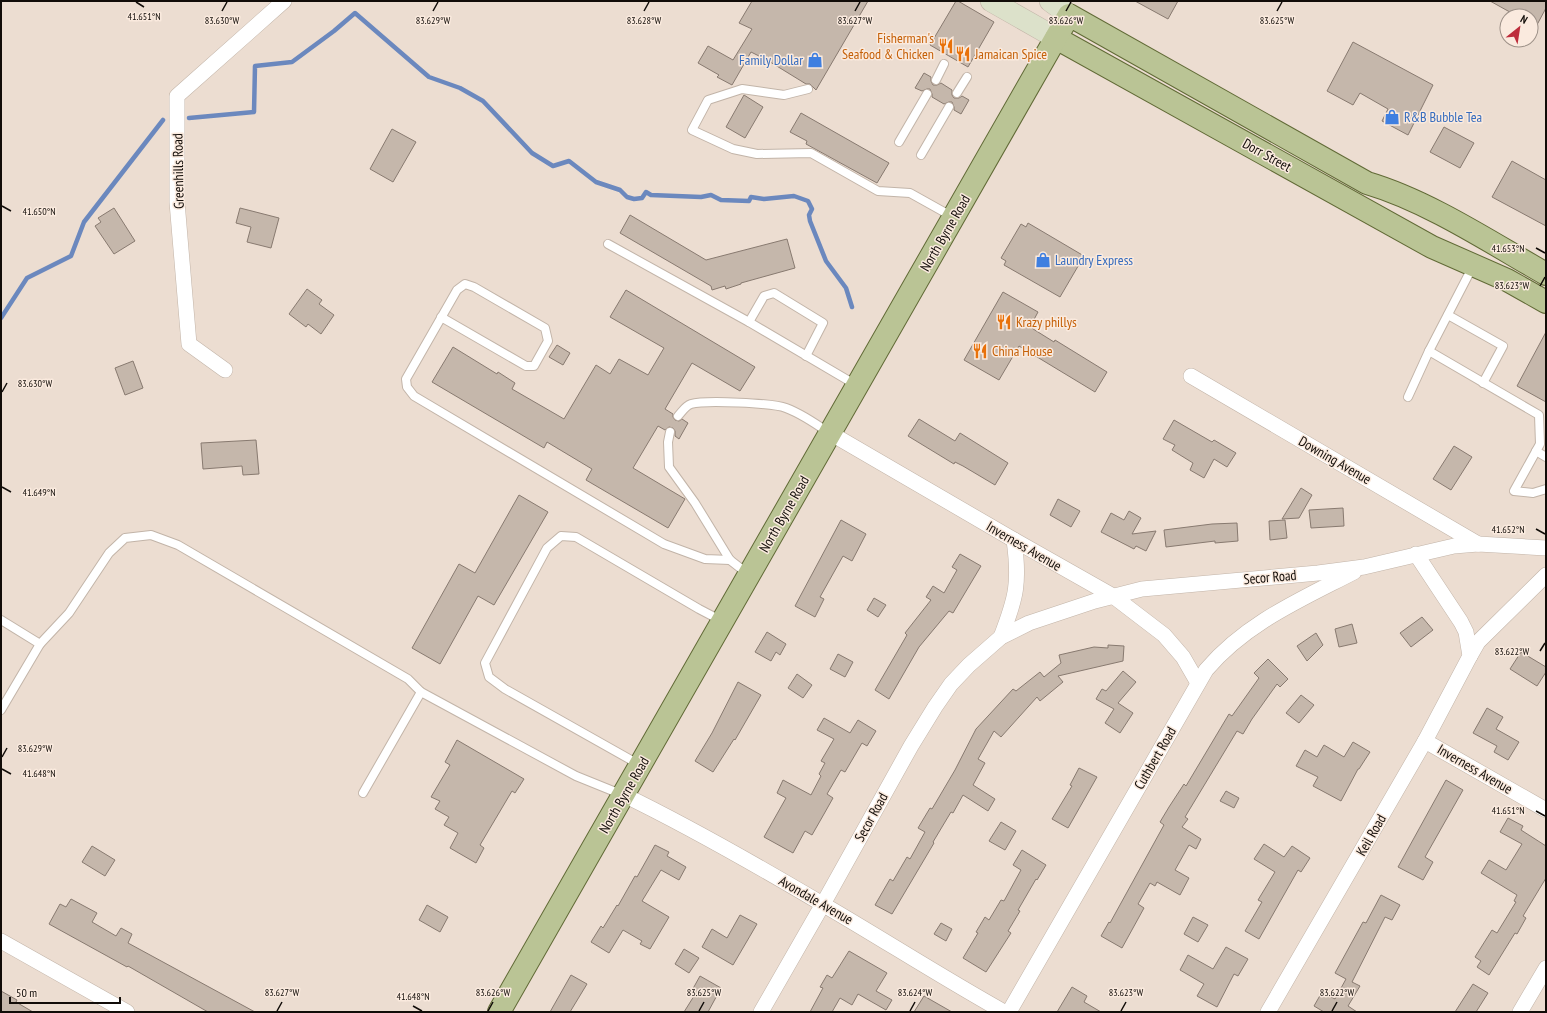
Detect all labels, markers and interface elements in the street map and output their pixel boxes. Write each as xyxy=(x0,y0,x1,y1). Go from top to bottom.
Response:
north arrow xyxy=(1499,8,1539,48)
text: 41.651°N xyxy=(127,10,161,23)
text: N xyxy=(1518,12,1530,27)
text: 83.630°W xyxy=(205,14,239,27)
text: 83.629°W xyxy=(416,14,450,27)
text: 83.628°W xyxy=(627,14,661,27)
text: 83.627°W xyxy=(838,14,872,27)
text: 83.626°W xyxy=(1049,14,1083,27)
text: 83.625°W xyxy=(1260,14,1294,27)
place label: Fisherman's Seafood & Chicken xyxy=(842,29,934,63)
restaurant icon: Fisherman's Seafood & Chicken xyxy=(937,37,955,55)
restaurant icon: Jamaican Spice xyxy=(954,45,972,63)
place label: Jamaican Spice xyxy=(974,45,1047,63)
place label: Family Dollar xyxy=(739,51,803,69)
shop icon: Family Dollar xyxy=(806,51,824,69)
shop icon: R&B Bubble Tea xyxy=(1383,108,1401,126)
place label: R&B Bubble Tea xyxy=(1404,108,1482,126)
street label: Greenhills Road xyxy=(168,133,188,209)
street label: Dorr Street xyxy=(1239,134,1295,176)
street label: North Byrne Road xyxy=(916,192,974,274)
text: 41.650°N xyxy=(22,205,56,218)
text: 41.653°N xyxy=(1491,242,1525,255)
shop icon: Laundry Express xyxy=(1034,251,1052,269)
place label: Laundry Express xyxy=(1055,251,1133,269)
text: 83.623°W xyxy=(1495,279,1529,292)
restaurant icon: Krazy phillys xyxy=(995,313,1013,331)
place label: Krazy phillys xyxy=(1016,313,1077,331)
restaurant icon: China House xyxy=(971,342,989,360)
place label: China House xyxy=(992,342,1053,360)
text: 83.630°W xyxy=(18,377,52,390)
street label: Downing Avenue xyxy=(1295,432,1375,488)
street label: North Byrne Road xyxy=(755,473,813,555)
text: 41.649°N xyxy=(22,486,56,499)
street label: Inverness Avenue xyxy=(983,517,1065,575)
text: 41.652°N xyxy=(1491,523,1525,536)
street label: Secor Road xyxy=(1243,566,1297,588)
text: 83.622°W xyxy=(1495,645,1529,658)
street label: Cuthbert Road xyxy=(1130,724,1180,792)
street label: Inverness Avenue xyxy=(1434,740,1516,798)
text: 83.629°W xyxy=(18,742,52,755)
street label: North Byrne Road xyxy=(595,754,653,836)
text: 41.648°N xyxy=(22,767,56,780)
street label: Secor Road xyxy=(850,789,892,845)
text: 41.651°N xyxy=(1491,804,1525,817)
street label: Keil Road xyxy=(1352,811,1390,859)
street label: Avondale Avenue xyxy=(776,872,856,929)
scale bar xyxy=(10,979,120,1005)
text: 50 m xyxy=(16,985,37,1000)
text: 83.627°W xyxy=(265,986,299,999)
text: 83.626°W xyxy=(476,986,510,999)
text: 83.625°W xyxy=(687,986,721,999)
text: 83.624°W xyxy=(898,986,932,999)
text: 83.623°W xyxy=(1109,986,1143,999)
text: 83.622°W xyxy=(1320,986,1354,999)
text: 41.648°N xyxy=(396,990,430,1003)

